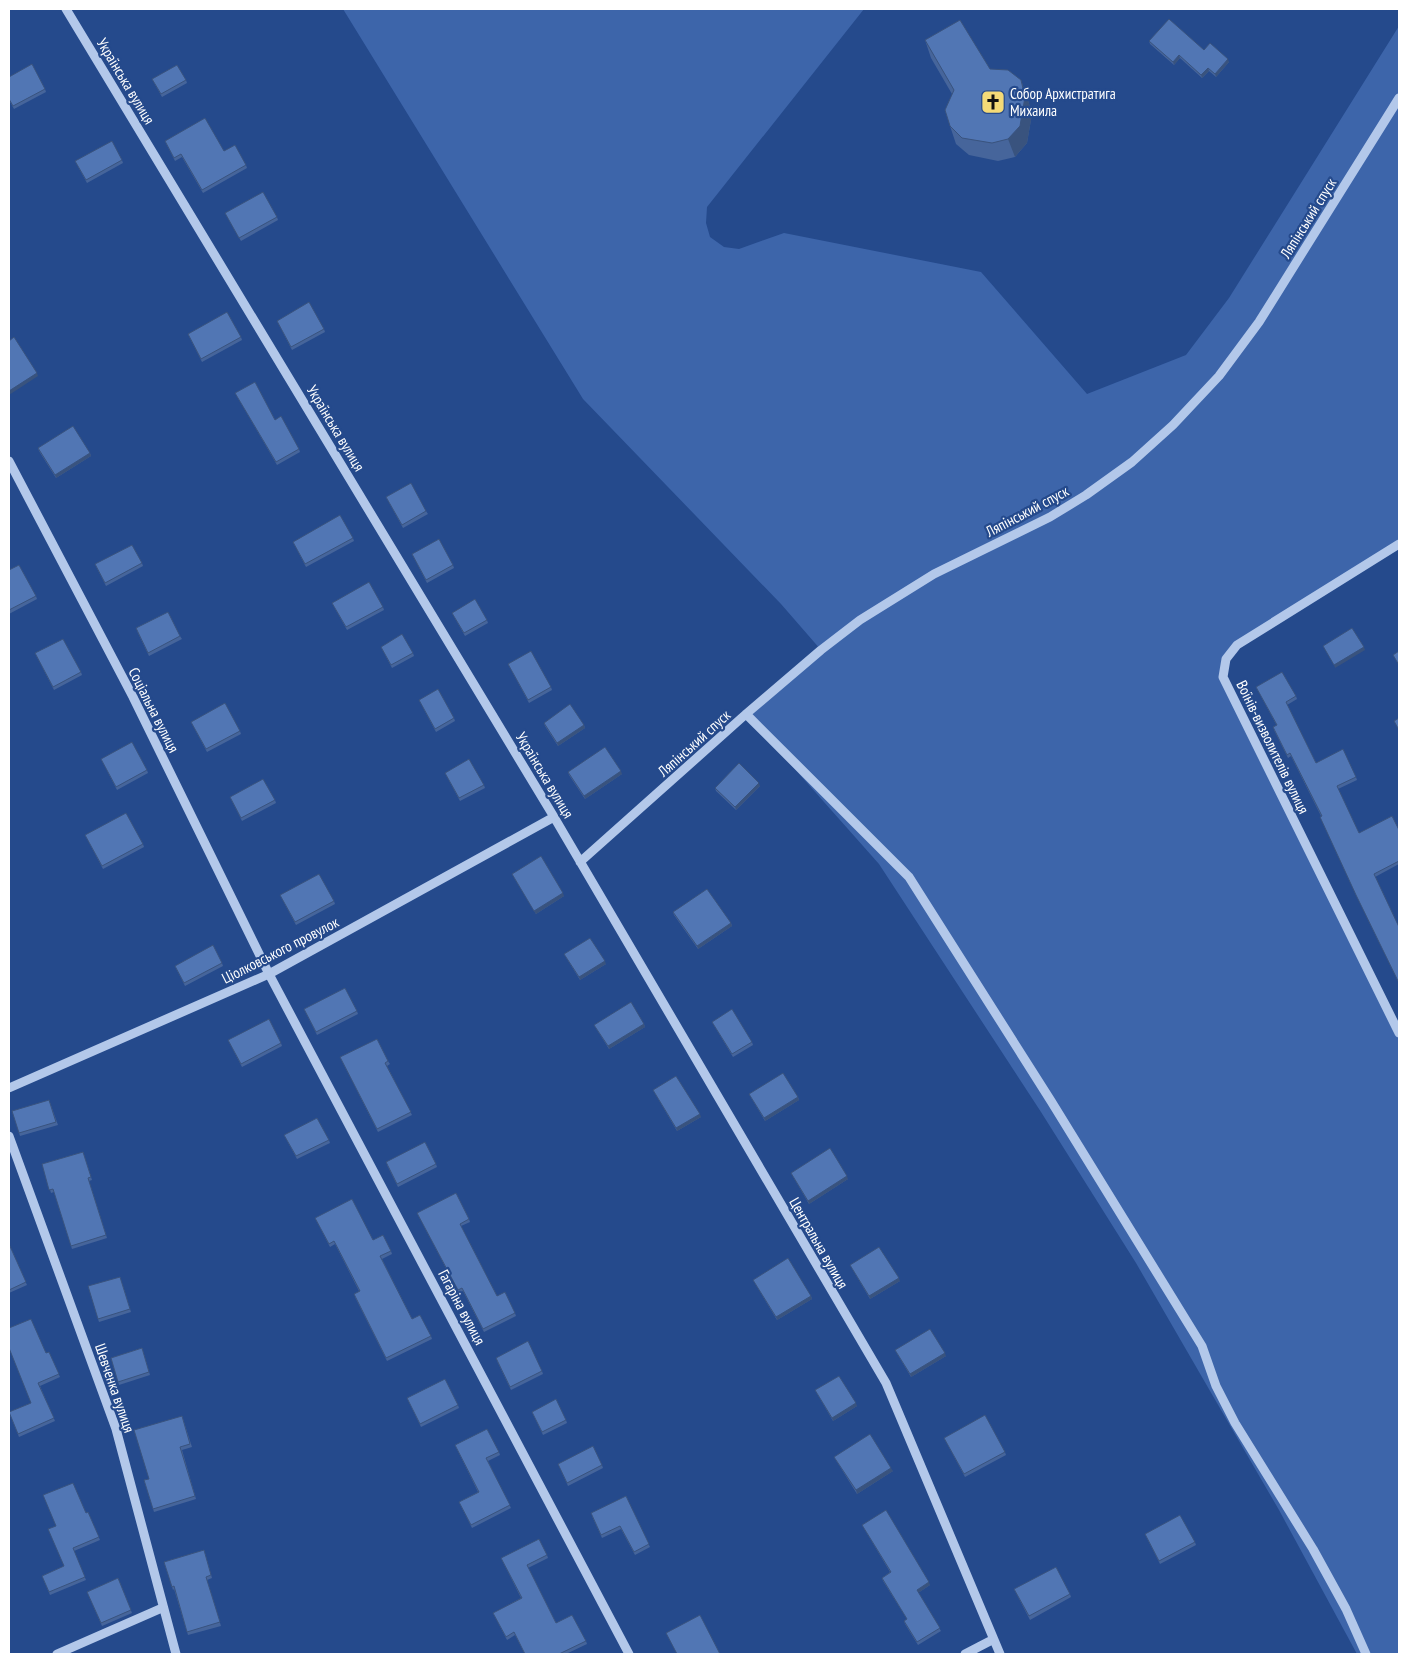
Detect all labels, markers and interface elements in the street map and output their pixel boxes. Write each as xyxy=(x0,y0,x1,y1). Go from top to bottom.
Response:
street label: Українська вулиця xyxy=(93,35,159,128)
place label: Собор Архистратига Михаила xyxy=(1010,84,1116,120)
church icon: Собор Архистратига Михаила xyxy=(980,89,1006,115)
street label: Ляпінський спуск xyxy=(1275,174,1340,263)
street label: Українська вулиця xyxy=(303,382,369,475)
street label: Ляпінський спуск xyxy=(981,481,1072,541)
street label: Соціальна вулиця xyxy=(124,664,184,756)
street label: Воїнів-визволителів вулиця xyxy=(1232,677,1314,817)
street label: Ляпінський спуск xyxy=(653,705,734,781)
street label: Українська вулиця xyxy=(512,729,578,822)
street label: Ціолковського провулок xyxy=(218,912,342,988)
street label: Центральна вулиця xyxy=(785,1194,853,1292)
street label: Гагаріна вулиця xyxy=(434,1266,490,1348)
street label: Шевченка вулиця xyxy=(91,1341,139,1435)

